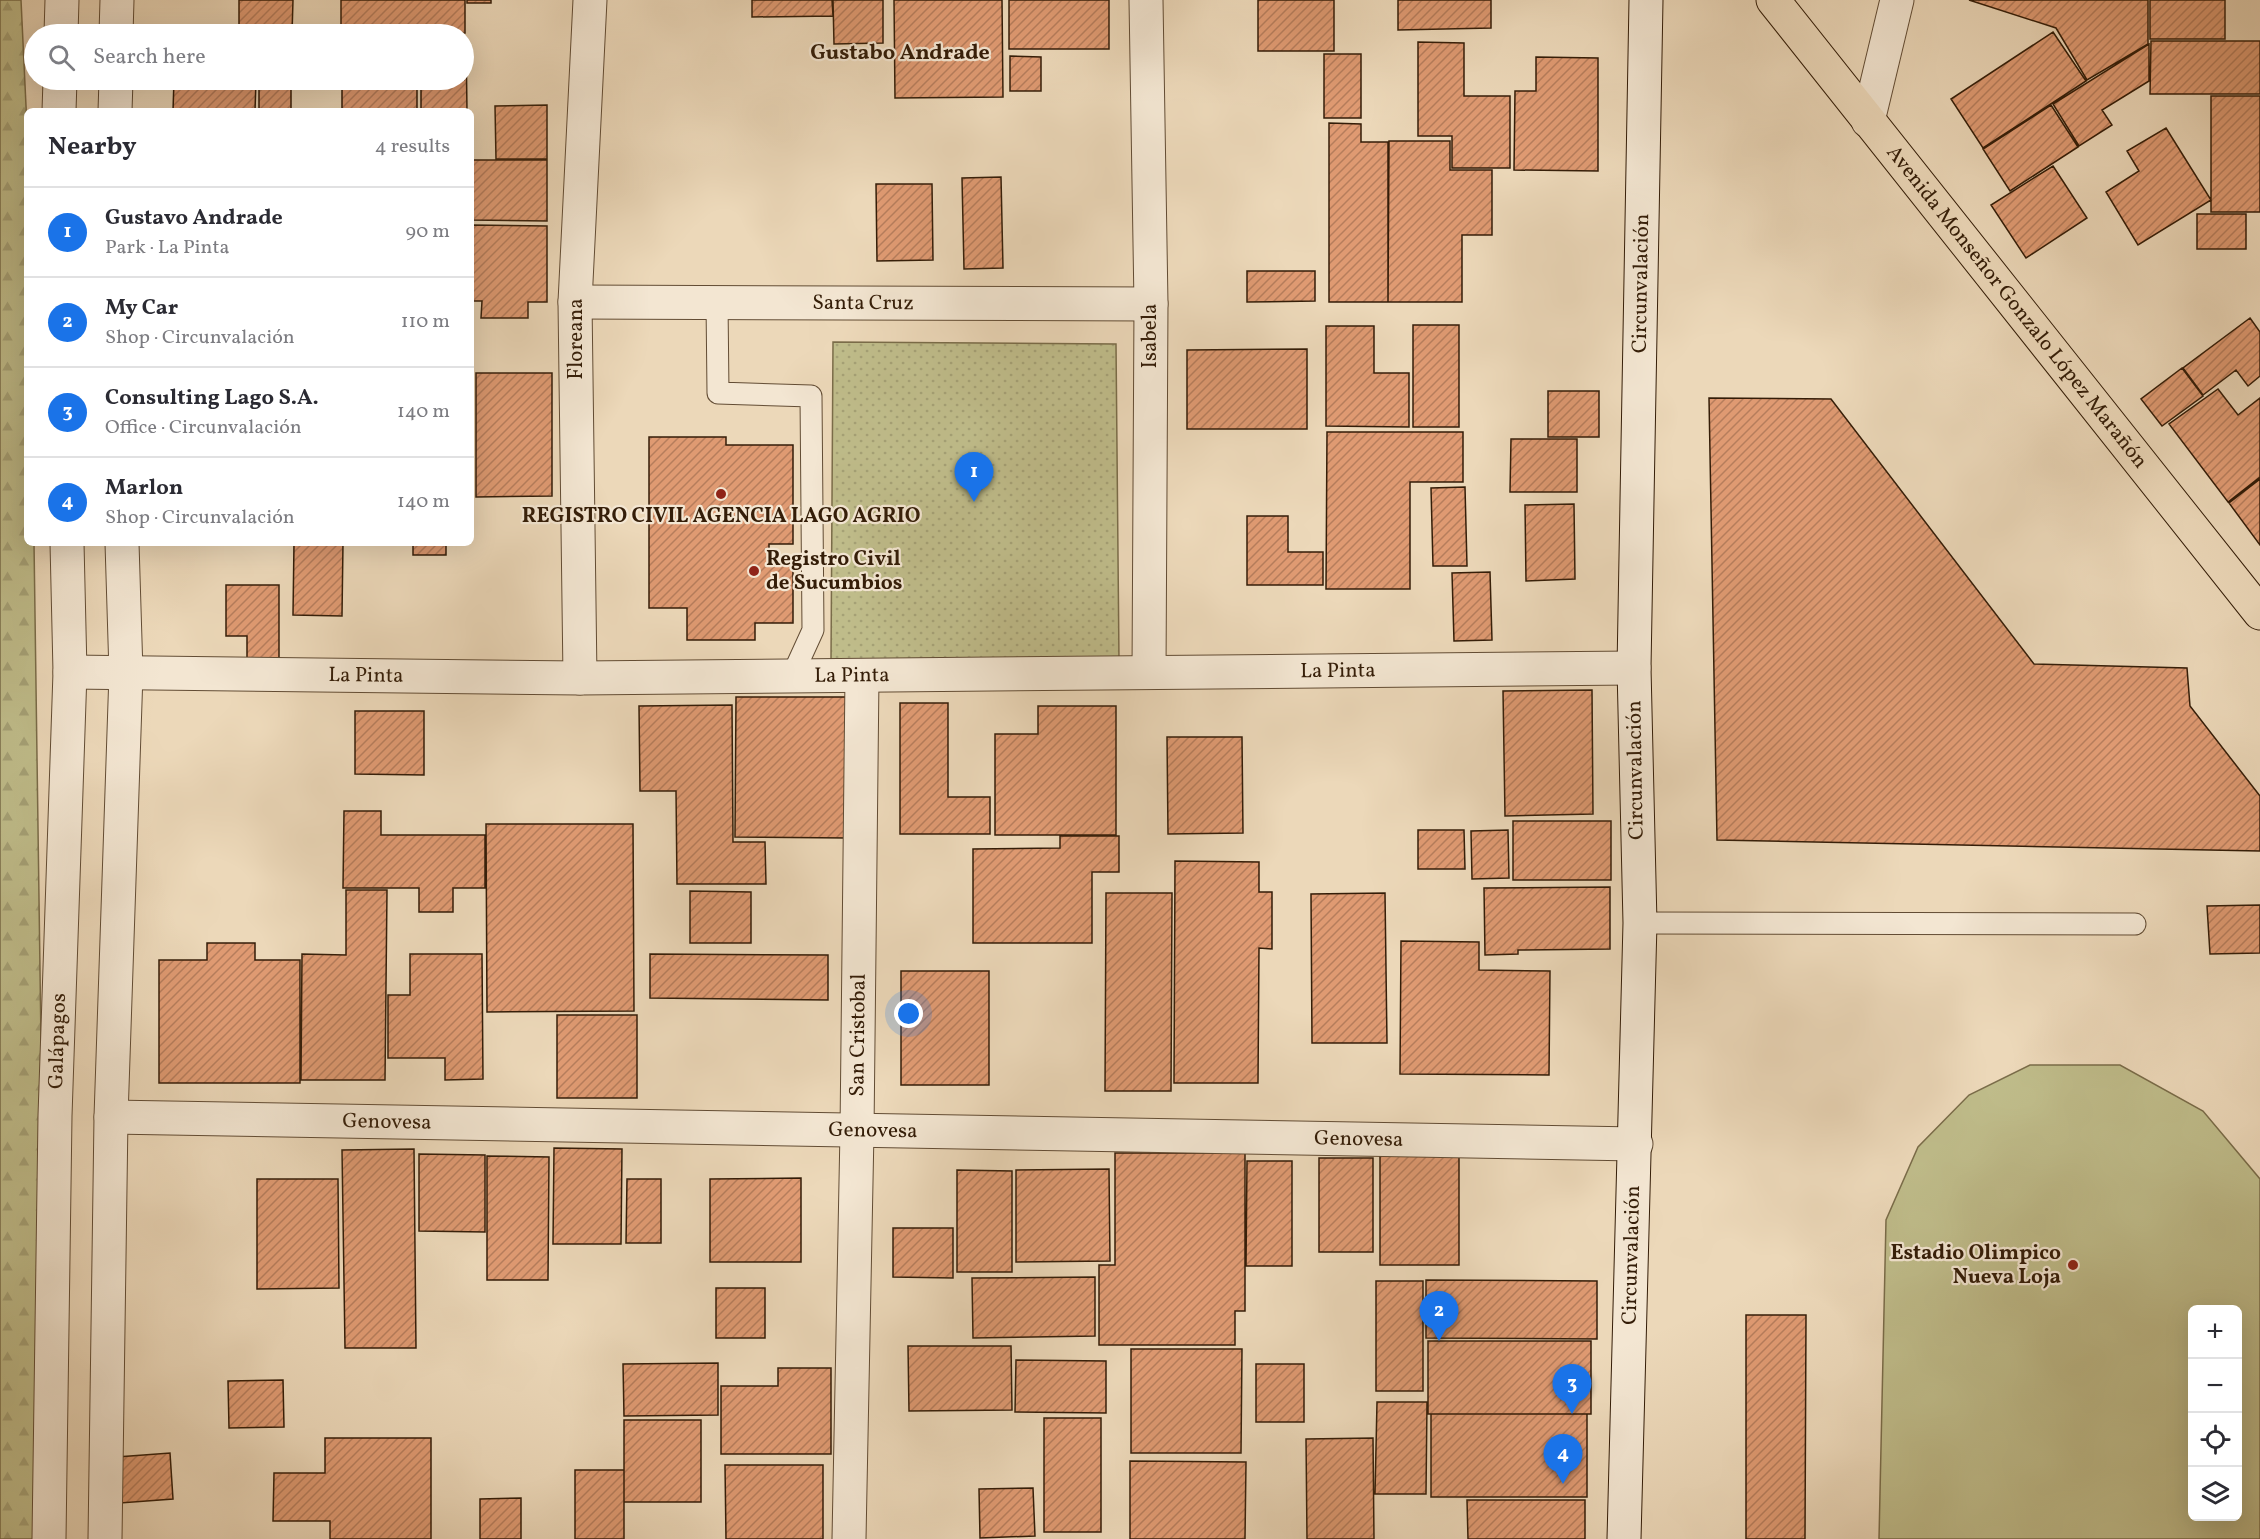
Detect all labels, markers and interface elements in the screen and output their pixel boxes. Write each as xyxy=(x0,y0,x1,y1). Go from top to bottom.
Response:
search box xyxy=(24,24,474,90)
district label: Gustabo Andrade xyxy=(810,38,990,69)
icon: search xyxy=(45,41,78,74)
text: Search here xyxy=(93,42,206,73)
text: Nearby xyxy=(48,129,137,165)
text: 4 results xyxy=(375,133,450,161)
street label: Avenida Monseñor Gonzalo López Marañón xyxy=(1879,139,2154,475)
text: Gustavo Andrade xyxy=(105,203,283,234)
street label: Circunvalación xyxy=(1625,213,1657,353)
text: 1 xyxy=(63,218,72,246)
text: 90 m xyxy=(406,218,450,246)
text: Park · La Pinta xyxy=(105,234,230,262)
street label: Santa Cruz xyxy=(812,288,914,318)
text: My Car xyxy=(105,293,178,324)
street label: Floreana xyxy=(562,298,591,380)
street label: Isabela xyxy=(1136,303,1165,369)
text: 2 xyxy=(62,308,73,336)
text: 110 m xyxy=(401,308,450,336)
text: Shop · Circunvalación xyxy=(105,324,295,352)
text: Consulting Lago S.A. xyxy=(105,383,319,414)
text: 3 xyxy=(62,398,73,426)
text: 140 m xyxy=(397,398,450,426)
text: Office · Circunvalación xyxy=(105,414,302,442)
pin: 1 xyxy=(954,452,994,502)
text: Marlon xyxy=(105,473,183,504)
marker: REGISTRO CIVIL AGENCIA LAGO AGRIO xyxy=(714,487,728,501)
text: 4 xyxy=(61,488,74,516)
text: 140 m xyxy=(397,488,450,516)
place label: REGISTRO CIVIL AGENCIA LAGO AGRIO xyxy=(522,502,920,531)
text: Shop · Circunvalación xyxy=(105,504,295,532)
place label: Registro Civil de Sucumbios xyxy=(766,545,902,598)
marker: Registro Civil de Sucumbios xyxy=(747,564,761,578)
street label: La Pinta xyxy=(1300,656,1376,686)
street label: La Pinta xyxy=(328,661,404,690)
street label: La Pinta xyxy=(814,661,890,690)
street label: Circunvalación xyxy=(1620,700,1652,840)
street label: San Cristobal xyxy=(843,973,873,1097)
street label: Galápagos xyxy=(41,993,74,1090)
your location xyxy=(894,999,923,1028)
street label: Genovesa xyxy=(342,1107,432,1137)
street label: Genovesa xyxy=(828,1115,918,1146)
street label: Genovesa xyxy=(1314,1124,1404,1154)
street label: Circunvalación xyxy=(1615,1185,1648,1325)
place label: Estadio Olimpico Nueva Loja xyxy=(1890,1239,2061,1292)
marker: Estadio Olimpico Nueva Loja xyxy=(2066,1258,2080,1272)
pin: 2 xyxy=(1420,1292,1458,1341)
map controls xyxy=(2188,1305,2242,1521)
button: + xyxy=(2188,1305,2242,1359)
button: − xyxy=(2188,1359,2242,1413)
pin: 3 xyxy=(1552,1364,1592,1414)
button: locate xyxy=(2188,1413,2242,1467)
pin: 4 xyxy=(1544,1434,1582,1484)
button: layers xyxy=(2188,1467,2242,1521)

